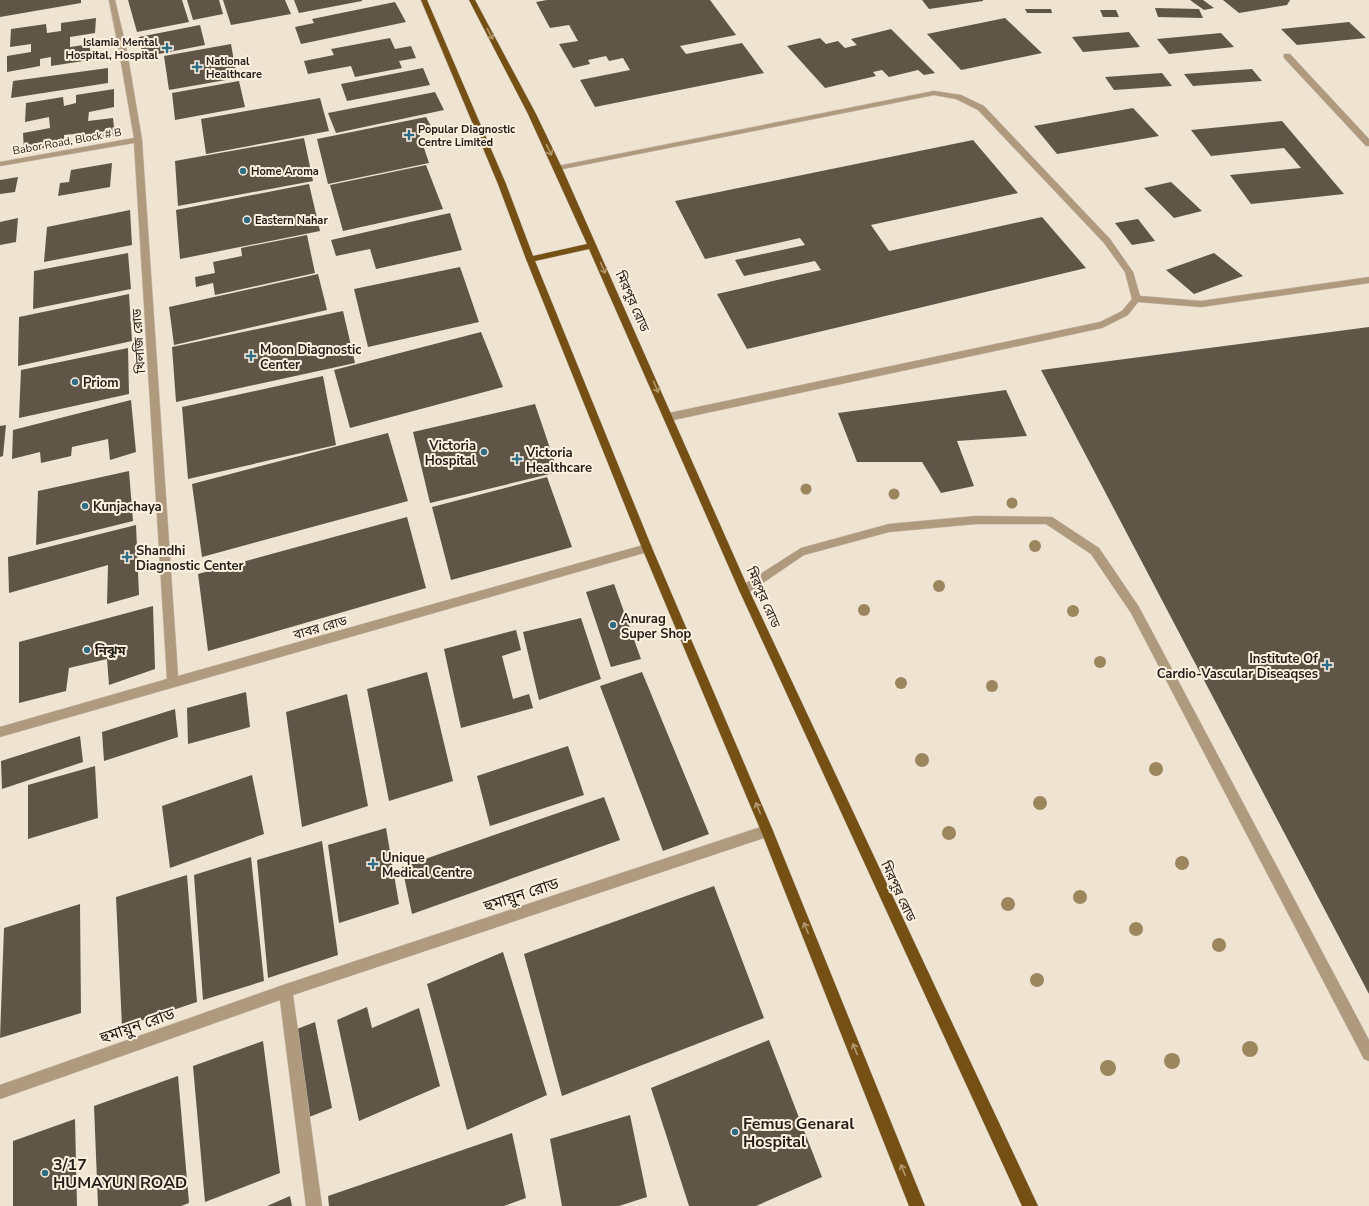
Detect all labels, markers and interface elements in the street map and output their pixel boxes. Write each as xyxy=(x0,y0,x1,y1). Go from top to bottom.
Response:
one-way arrow xyxy=(487,28,494,40)
place label: Islamia Mental Hospital, Hospital xyxy=(65,35,158,63)
marker: Islamia Mental Hospital, Hospital xyxy=(161,42,173,54)
place label: National Healthcare xyxy=(206,54,262,82)
marker: National Healthcare xyxy=(191,61,203,73)
place label: Popular Diagnostic Centre Limited xyxy=(418,122,516,150)
street label: Babor Road, Block # B xyxy=(11,125,123,158)
marker: Popular Diagnostic Centre Limited xyxy=(403,129,415,141)
one-way arrow xyxy=(546,144,554,156)
place label: Home Aroma xyxy=(251,164,319,179)
marker: Home Aroma xyxy=(238,166,248,176)
place label: Eastern Nahar xyxy=(255,213,328,228)
marker: Eastern Nahar xyxy=(242,215,252,225)
one-way arrow xyxy=(600,262,608,274)
street label: মিরপুর রোড xyxy=(610,267,654,335)
street label: খিলজি রোড xyxy=(128,307,150,375)
place label: Moon Diagnostic Center xyxy=(260,341,361,374)
marker: Moon Diagnostic Center xyxy=(245,350,257,362)
place label: Priom xyxy=(83,374,119,392)
marker: Priom xyxy=(70,377,80,387)
one-way arrow xyxy=(652,381,660,393)
place label: Victoria Hospital xyxy=(425,437,477,470)
place label: Victoria Healthcare xyxy=(525,444,592,477)
marker: Victoria Hospital xyxy=(479,447,489,457)
marker: Victoria Healthcare xyxy=(511,453,523,465)
place label: Kunjachaya xyxy=(93,498,162,516)
marker: Kunjachaya xyxy=(80,501,90,511)
place label: Shandhi Diagnostic Center xyxy=(136,542,245,575)
marker: Shandhi Diagnostic Center xyxy=(121,551,133,563)
street label: মিরপুর রোড xyxy=(741,563,785,631)
place label: Anurag Super Shop xyxy=(621,610,691,643)
street label: বাবর রোড xyxy=(290,611,350,644)
marker: Anurag Super Shop xyxy=(608,620,618,630)
place label: নিঝুম xyxy=(94,642,127,660)
marker: নিঝুম xyxy=(82,645,92,655)
place label: Institute Of Cardio-Vascular Diseaqses xyxy=(1157,650,1318,683)
marker: Institute Of Cardio-Vascular Diseaqses xyxy=(1321,659,1333,671)
one-way arrow xyxy=(753,802,761,814)
place label: Unique Medical Centre xyxy=(382,849,472,882)
street label: মিরপুর রোড xyxy=(876,857,920,925)
marker: Unique Medical Centre xyxy=(367,858,379,870)
street label: হুমায়ুন রোড xyxy=(480,872,562,918)
one-way arrow xyxy=(802,923,810,935)
street label: হুমায়ুন রোড xyxy=(96,1003,178,1049)
one-way arrow xyxy=(850,1044,858,1056)
place label: Femus Genaral Hospital xyxy=(743,1113,854,1153)
marker: Femus Genaral Hospital xyxy=(730,1127,740,1137)
place label: 3/17 HUMAYUN ROAD xyxy=(53,1154,187,1194)
one-way arrow xyxy=(899,1164,906,1176)
marker: 3/17 HUMAYUN ROAD xyxy=(40,1168,50,1178)

